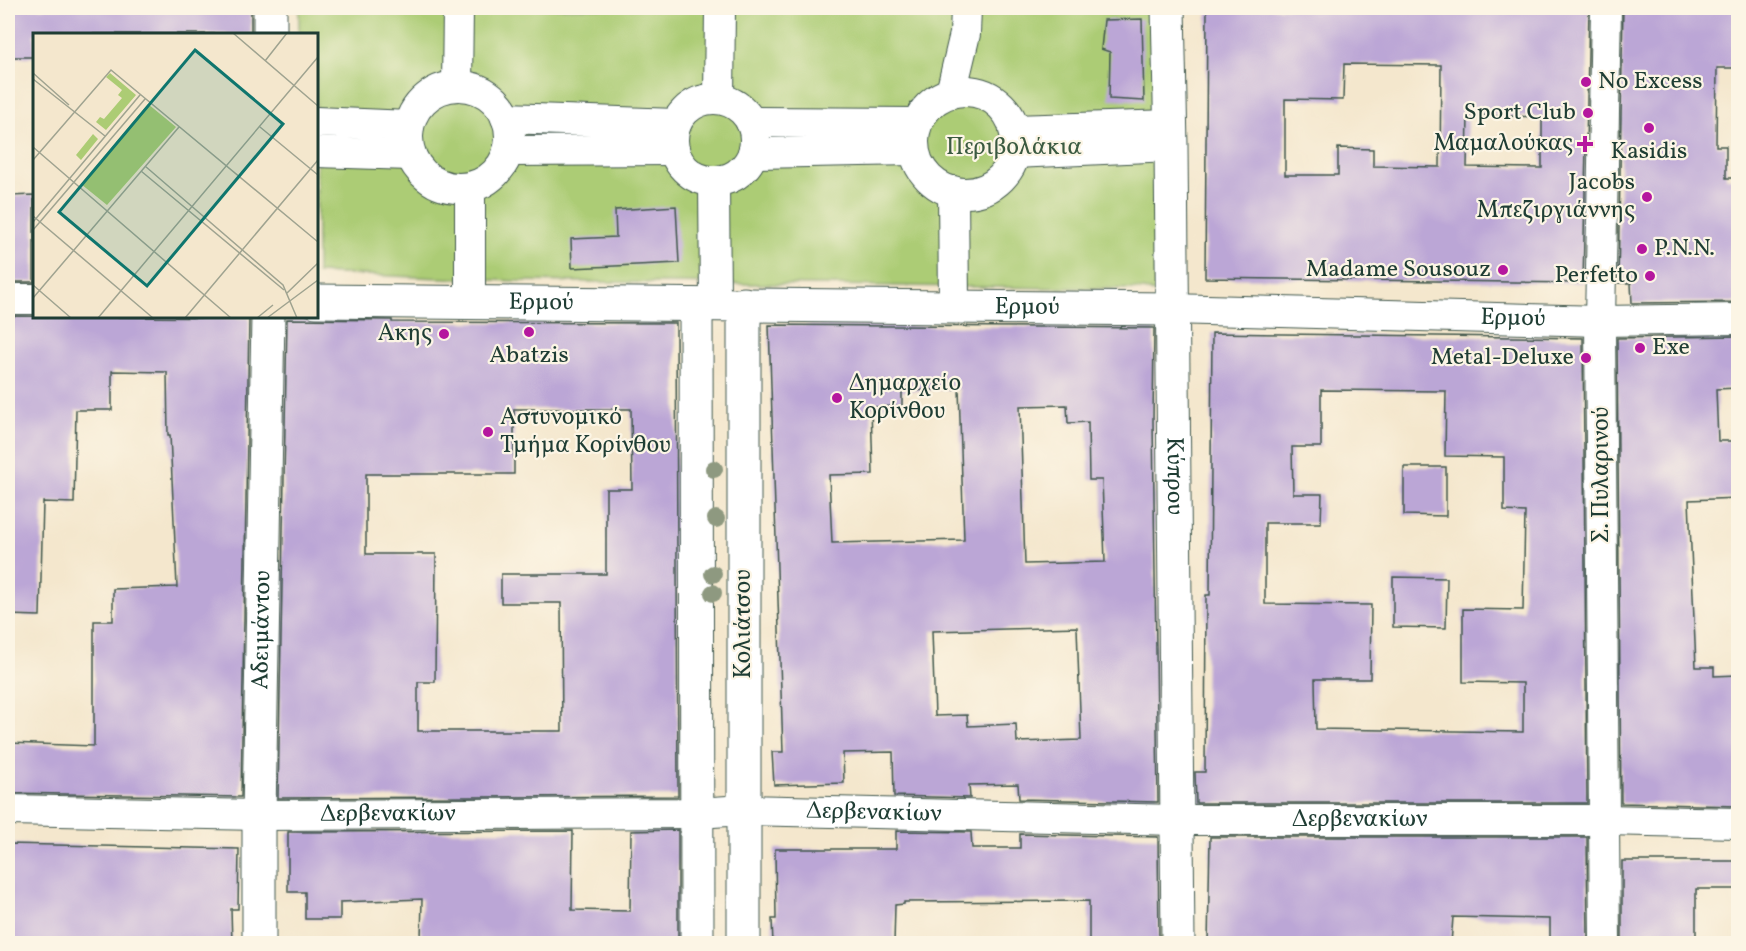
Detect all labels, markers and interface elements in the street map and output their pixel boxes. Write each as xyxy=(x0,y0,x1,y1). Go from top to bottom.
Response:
inset map xyxy=(33,33,318,318)
place label: No Excess xyxy=(1598,65,1702,99)
marker: No Excess xyxy=(1579,75,1593,89)
place label: Sport Club xyxy=(1463,96,1576,130)
marker: Sport Club xyxy=(1581,106,1595,120)
marker: Kasidis xyxy=(1642,121,1656,135)
place label: Μαμαλούκας xyxy=(1433,127,1573,161)
park label: Περιβολάκια xyxy=(946,131,1082,165)
place label: Kasidis xyxy=(1611,135,1687,169)
marker: Μαμαλούκας xyxy=(1578,137,1592,151)
place label: Jacobs Μπεζιργιάννης xyxy=(1477,166,1635,228)
marker: Jacobs Μπεζιργιάννης xyxy=(1640,190,1654,204)
place label: P.N.N. xyxy=(1654,232,1715,266)
marker: P.N.N. xyxy=(1635,242,1649,256)
place label: Madame Sousouz xyxy=(1306,253,1491,287)
place label: Perfetto xyxy=(1554,259,1638,293)
marker: Madame Sousouz xyxy=(1496,263,1510,277)
marker: Perfetto xyxy=(1643,269,1657,283)
street label: Ερμού xyxy=(508,286,574,320)
street label: Ερμού xyxy=(994,290,1060,325)
street label: Ερμού xyxy=(1480,301,1546,336)
place label: Ακης xyxy=(378,317,432,351)
marker: Abatzis xyxy=(522,325,536,339)
marker: Ακης xyxy=(437,327,451,341)
place label: Exe xyxy=(1652,331,1690,365)
place label: Abatzis xyxy=(489,339,569,373)
place label: Metal-Deluxe xyxy=(1431,341,1574,375)
marker: Exe xyxy=(1633,341,1647,355)
marker: Metal-Deluxe xyxy=(1579,351,1593,365)
place label: Δημαρχείο Κορίνθου xyxy=(849,367,961,429)
marker: Δημαρχείο Κορίνθου xyxy=(830,391,844,405)
place label: Αστυνομικό Τμήμα Κορίνθου xyxy=(500,401,671,463)
street label: Σ. Πυλαρινού xyxy=(1585,407,1619,543)
marker: Αστυνομικό Τμήμα Κορίνθου xyxy=(481,425,495,439)
street label: Κύπρου xyxy=(1157,437,1191,515)
street label: Κολιάτσου xyxy=(727,569,761,679)
street label: Αδειμάντου xyxy=(244,570,280,690)
street label: Δερβενακίων xyxy=(806,794,942,832)
street label: Δερβενακίων xyxy=(320,797,456,832)
street label: Δερβενακίων xyxy=(1292,803,1428,837)

